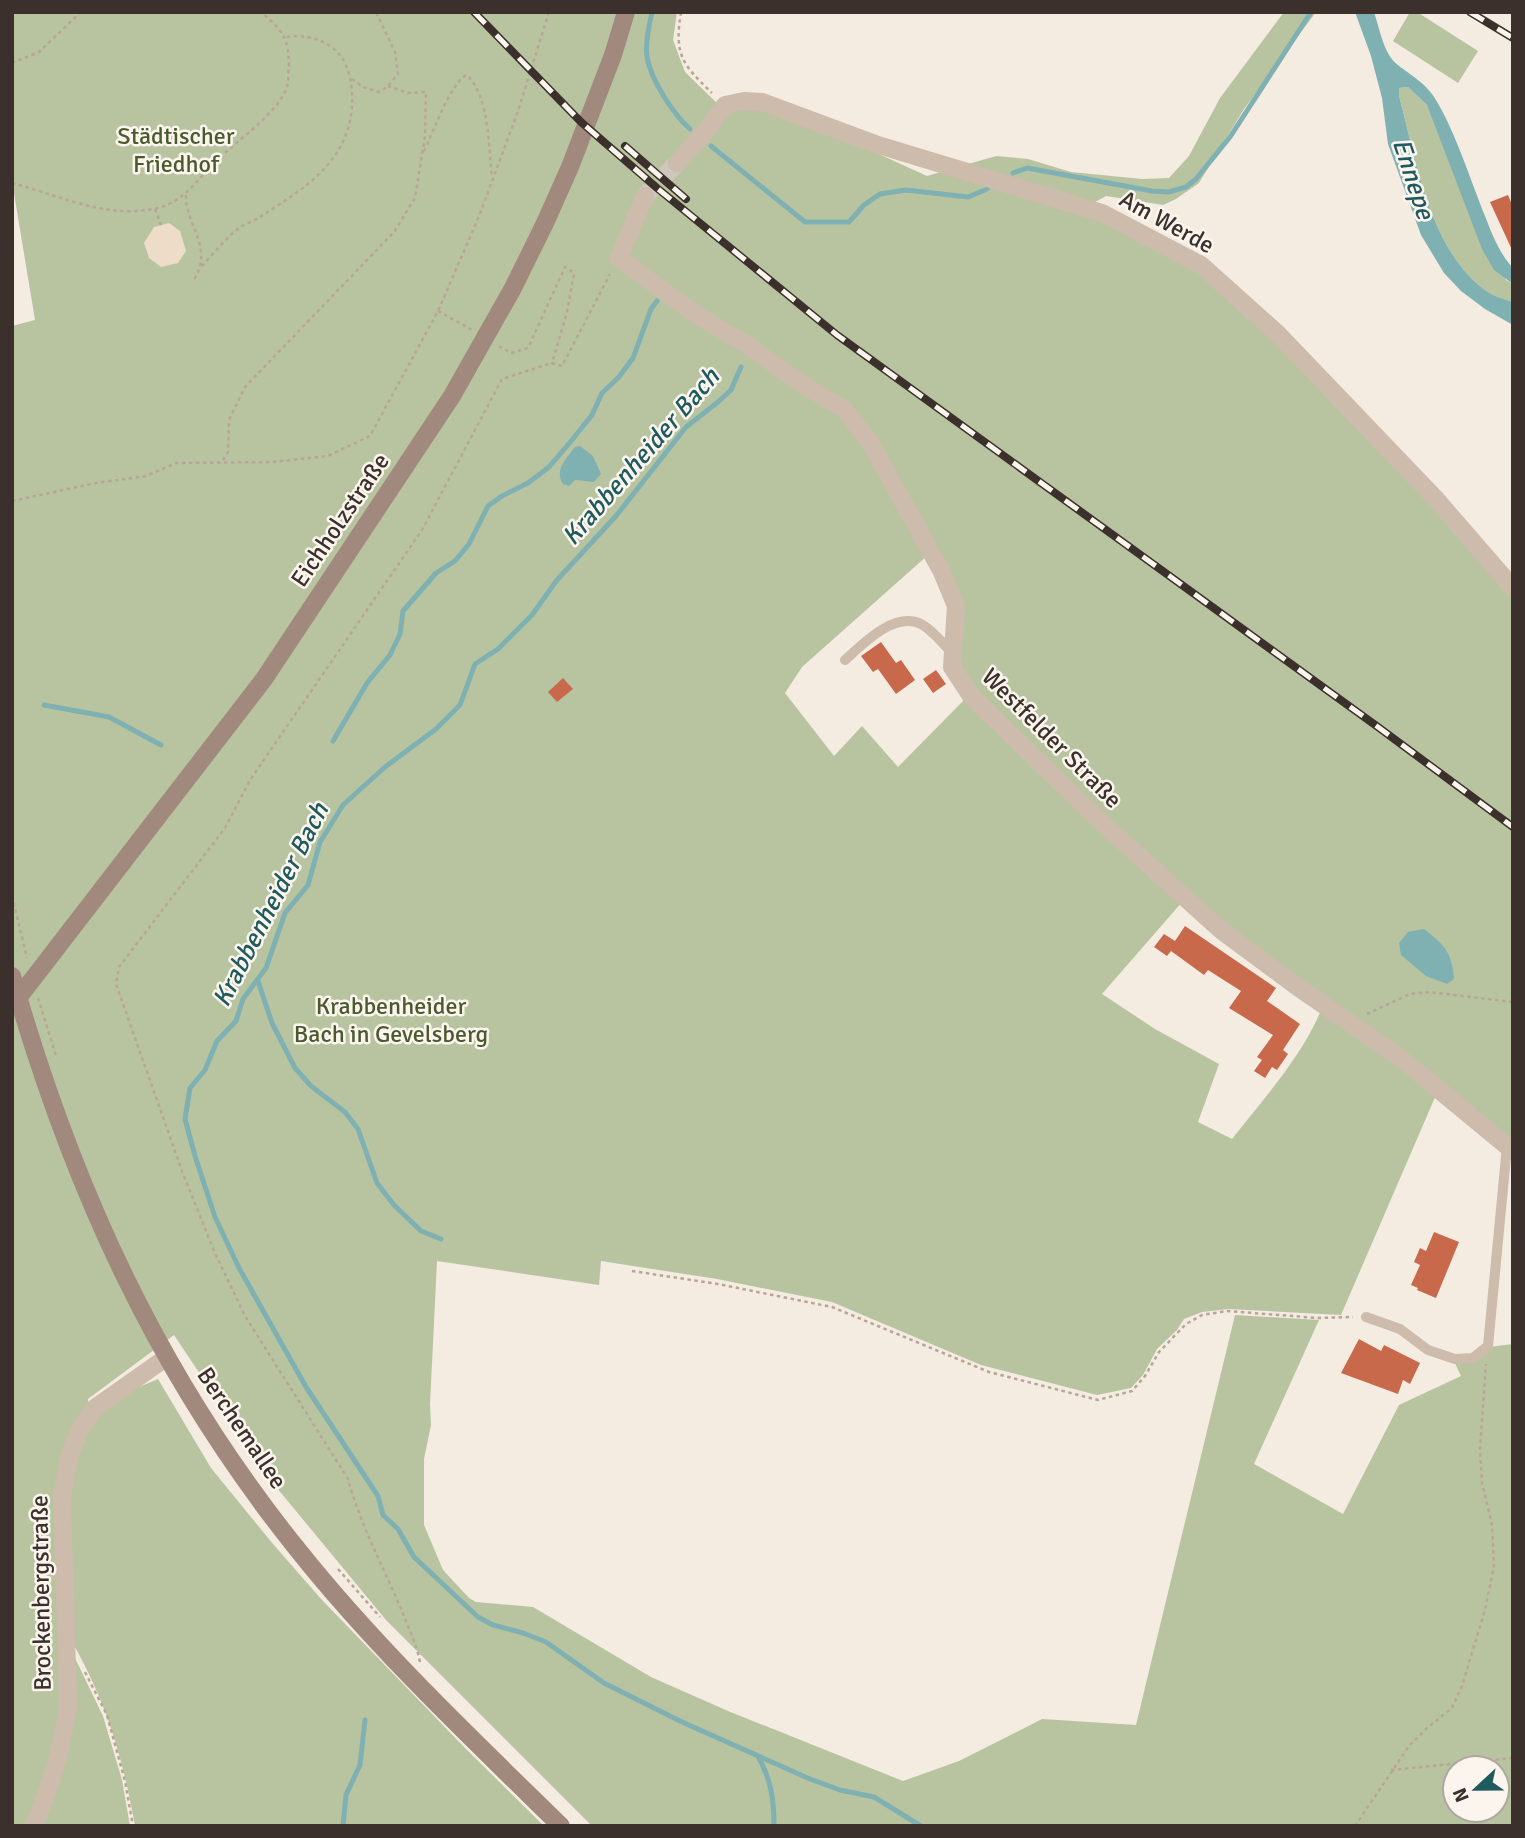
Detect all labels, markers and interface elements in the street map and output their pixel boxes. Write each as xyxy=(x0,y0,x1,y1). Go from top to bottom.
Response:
park label: Städtischer Friedhof xyxy=(117,121,235,179)
water label: Ennepe xyxy=(1385,135,1442,225)
street label: Am Werde xyxy=(1114,184,1220,260)
water label: Krabbenheider Bach xyxy=(555,361,727,552)
street label: Eichholzstraße xyxy=(284,447,396,593)
street label: Westfelder Straße xyxy=(976,662,1128,814)
water label: Krabbenheider Bach xyxy=(206,797,337,1012)
park label: Krabbenheider Bach in Gevelsberg xyxy=(294,991,488,1049)
street label: Berchemallee xyxy=(190,1361,294,1495)
street label: Brockenbergstraße xyxy=(24,1495,58,1691)
north arrow xyxy=(1441,1754,1511,1824)
text: N xyxy=(1448,1784,1475,1806)

